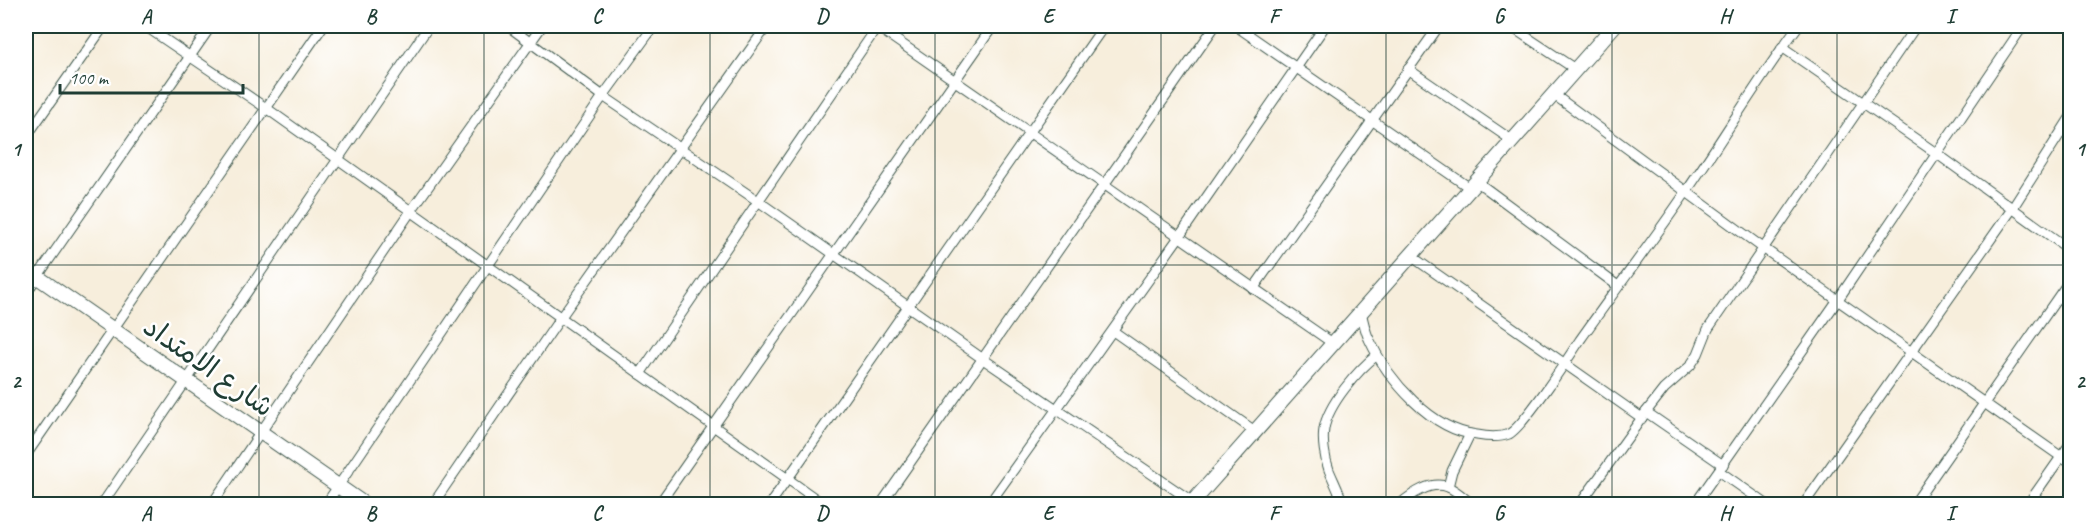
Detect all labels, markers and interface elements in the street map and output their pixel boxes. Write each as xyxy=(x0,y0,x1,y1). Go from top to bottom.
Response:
text: A xyxy=(141,4,153,29)
text: B xyxy=(366,4,378,29)
text: C xyxy=(592,4,604,29)
text: D xyxy=(816,4,830,29)
text: E xyxy=(1043,4,1057,29)
text: F xyxy=(1269,4,1283,29)
text: G xyxy=(1494,4,1507,29)
text: H xyxy=(1719,4,1734,29)
text: I xyxy=(1946,4,1959,29)
scale bar xyxy=(60,57,243,95)
text: 100 m xyxy=(69,67,110,89)
text: 1 xyxy=(12,137,23,162)
text: 1 xyxy=(2076,137,2087,162)
street label: شارع الامتداد xyxy=(136,309,281,426)
text: 2 xyxy=(12,369,23,394)
text: 2 xyxy=(2076,369,2087,394)
text: A xyxy=(141,501,153,526)
text: B xyxy=(366,501,378,526)
text: C xyxy=(592,501,604,526)
text: D xyxy=(816,501,830,526)
text: E xyxy=(1043,501,1057,526)
text: F xyxy=(1269,501,1283,526)
text: G xyxy=(1494,501,1507,526)
text: H xyxy=(1719,501,1734,526)
text: I xyxy=(1946,501,1959,526)

